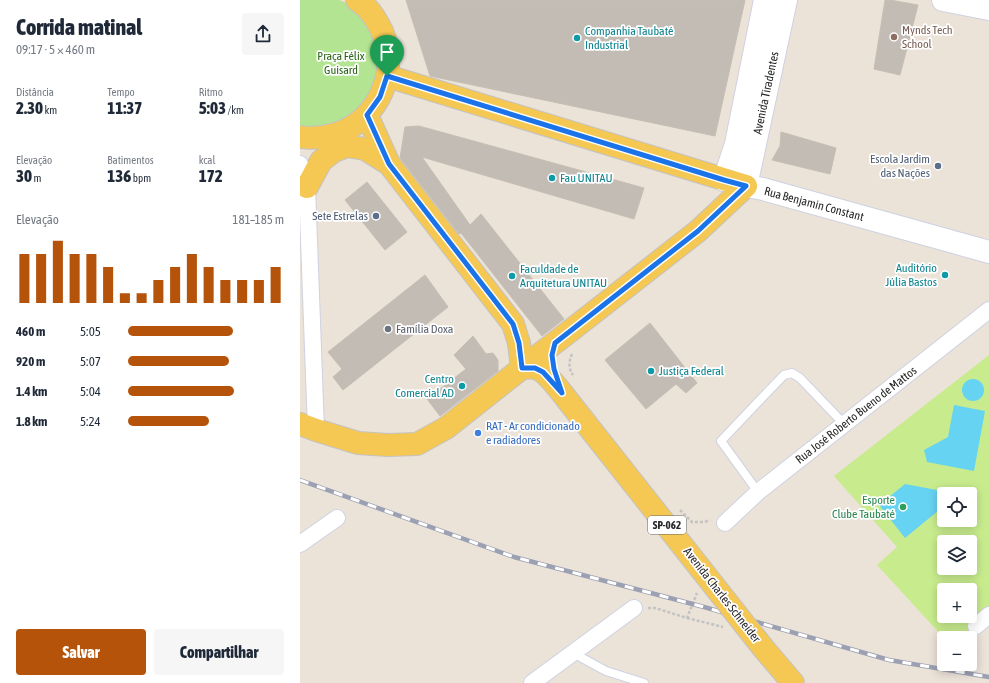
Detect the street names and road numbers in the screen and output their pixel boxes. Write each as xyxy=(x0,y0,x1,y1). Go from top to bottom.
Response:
street label: Avenida Tiradentes xyxy=(750,50,782,136)
street label: Rua Benjamin Constant xyxy=(763,184,866,224)
street label: Rua José Roberto Bueno de Mattos xyxy=(793,363,919,467)
road number: SP-062 xyxy=(648,516,686,534)
street label: Avenida Charles Schneider xyxy=(681,545,764,646)

